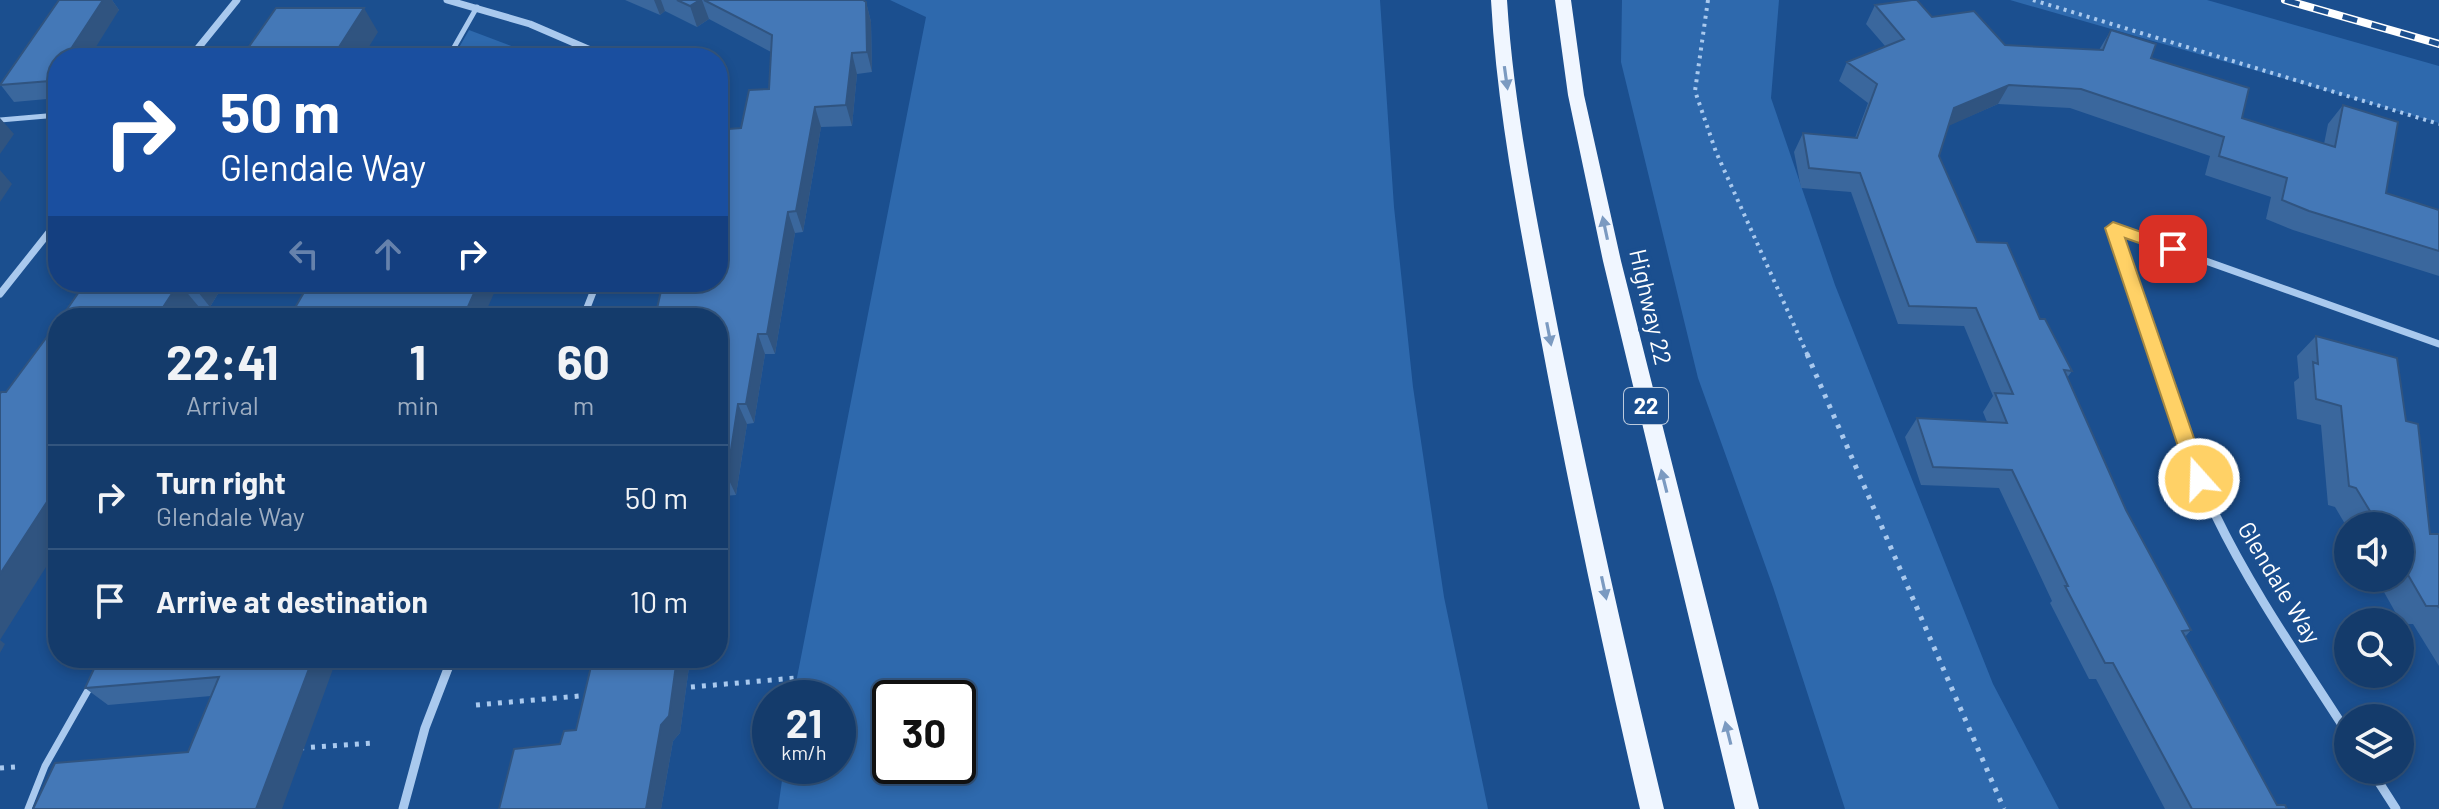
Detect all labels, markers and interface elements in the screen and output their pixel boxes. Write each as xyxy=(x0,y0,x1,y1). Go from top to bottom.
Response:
one-way arrow xyxy=(1500,65,1513,90)
text: 50 m xyxy=(220,77,340,144)
icon: right xyxy=(88,80,192,184)
text: Glendale Way xyxy=(220,145,426,188)
pin xyxy=(2139,215,2207,283)
one-way arrow xyxy=(1598,216,1611,241)
icon: arrive xyxy=(2151,227,2195,271)
icon: left xyxy=(282,232,326,276)
icon: ahead xyxy=(366,232,410,276)
icon: right xyxy=(450,232,494,276)
street label: Highway 22 xyxy=(1624,246,1679,367)
one-way arrow xyxy=(1543,322,1556,347)
text: 22:41 xyxy=(166,332,279,390)
text: 1 xyxy=(409,332,426,390)
text: 60 xyxy=(557,332,610,390)
road number: 22 xyxy=(1624,388,1668,424)
text: Arrival xyxy=(186,389,259,420)
text: min xyxy=(397,389,439,420)
text: m xyxy=(573,389,594,420)
position arrow xyxy=(2157,437,2241,521)
text: Turn right xyxy=(156,464,286,500)
one-way arrow xyxy=(1657,469,1670,494)
icon: right xyxy=(88,475,132,519)
text: 50 m xyxy=(625,479,688,515)
text: Glendale Way xyxy=(156,500,305,531)
map controls xyxy=(2334,512,2414,784)
button: sound xyxy=(2334,512,2414,592)
street label: Glendale Way xyxy=(2232,516,2328,649)
one-way arrow xyxy=(1598,576,1611,601)
icon: arrive xyxy=(88,579,132,623)
text: Arrive at destination xyxy=(156,583,428,619)
text: 10 m xyxy=(630,583,688,619)
button: search xyxy=(2334,608,2414,688)
speed limit sign: 30 xyxy=(872,680,976,784)
text: 21 xyxy=(786,698,822,746)
button: layers xyxy=(2334,704,2414,784)
one-way arrow xyxy=(1721,721,1734,746)
text: km/h xyxy=(781,740,827,764)

